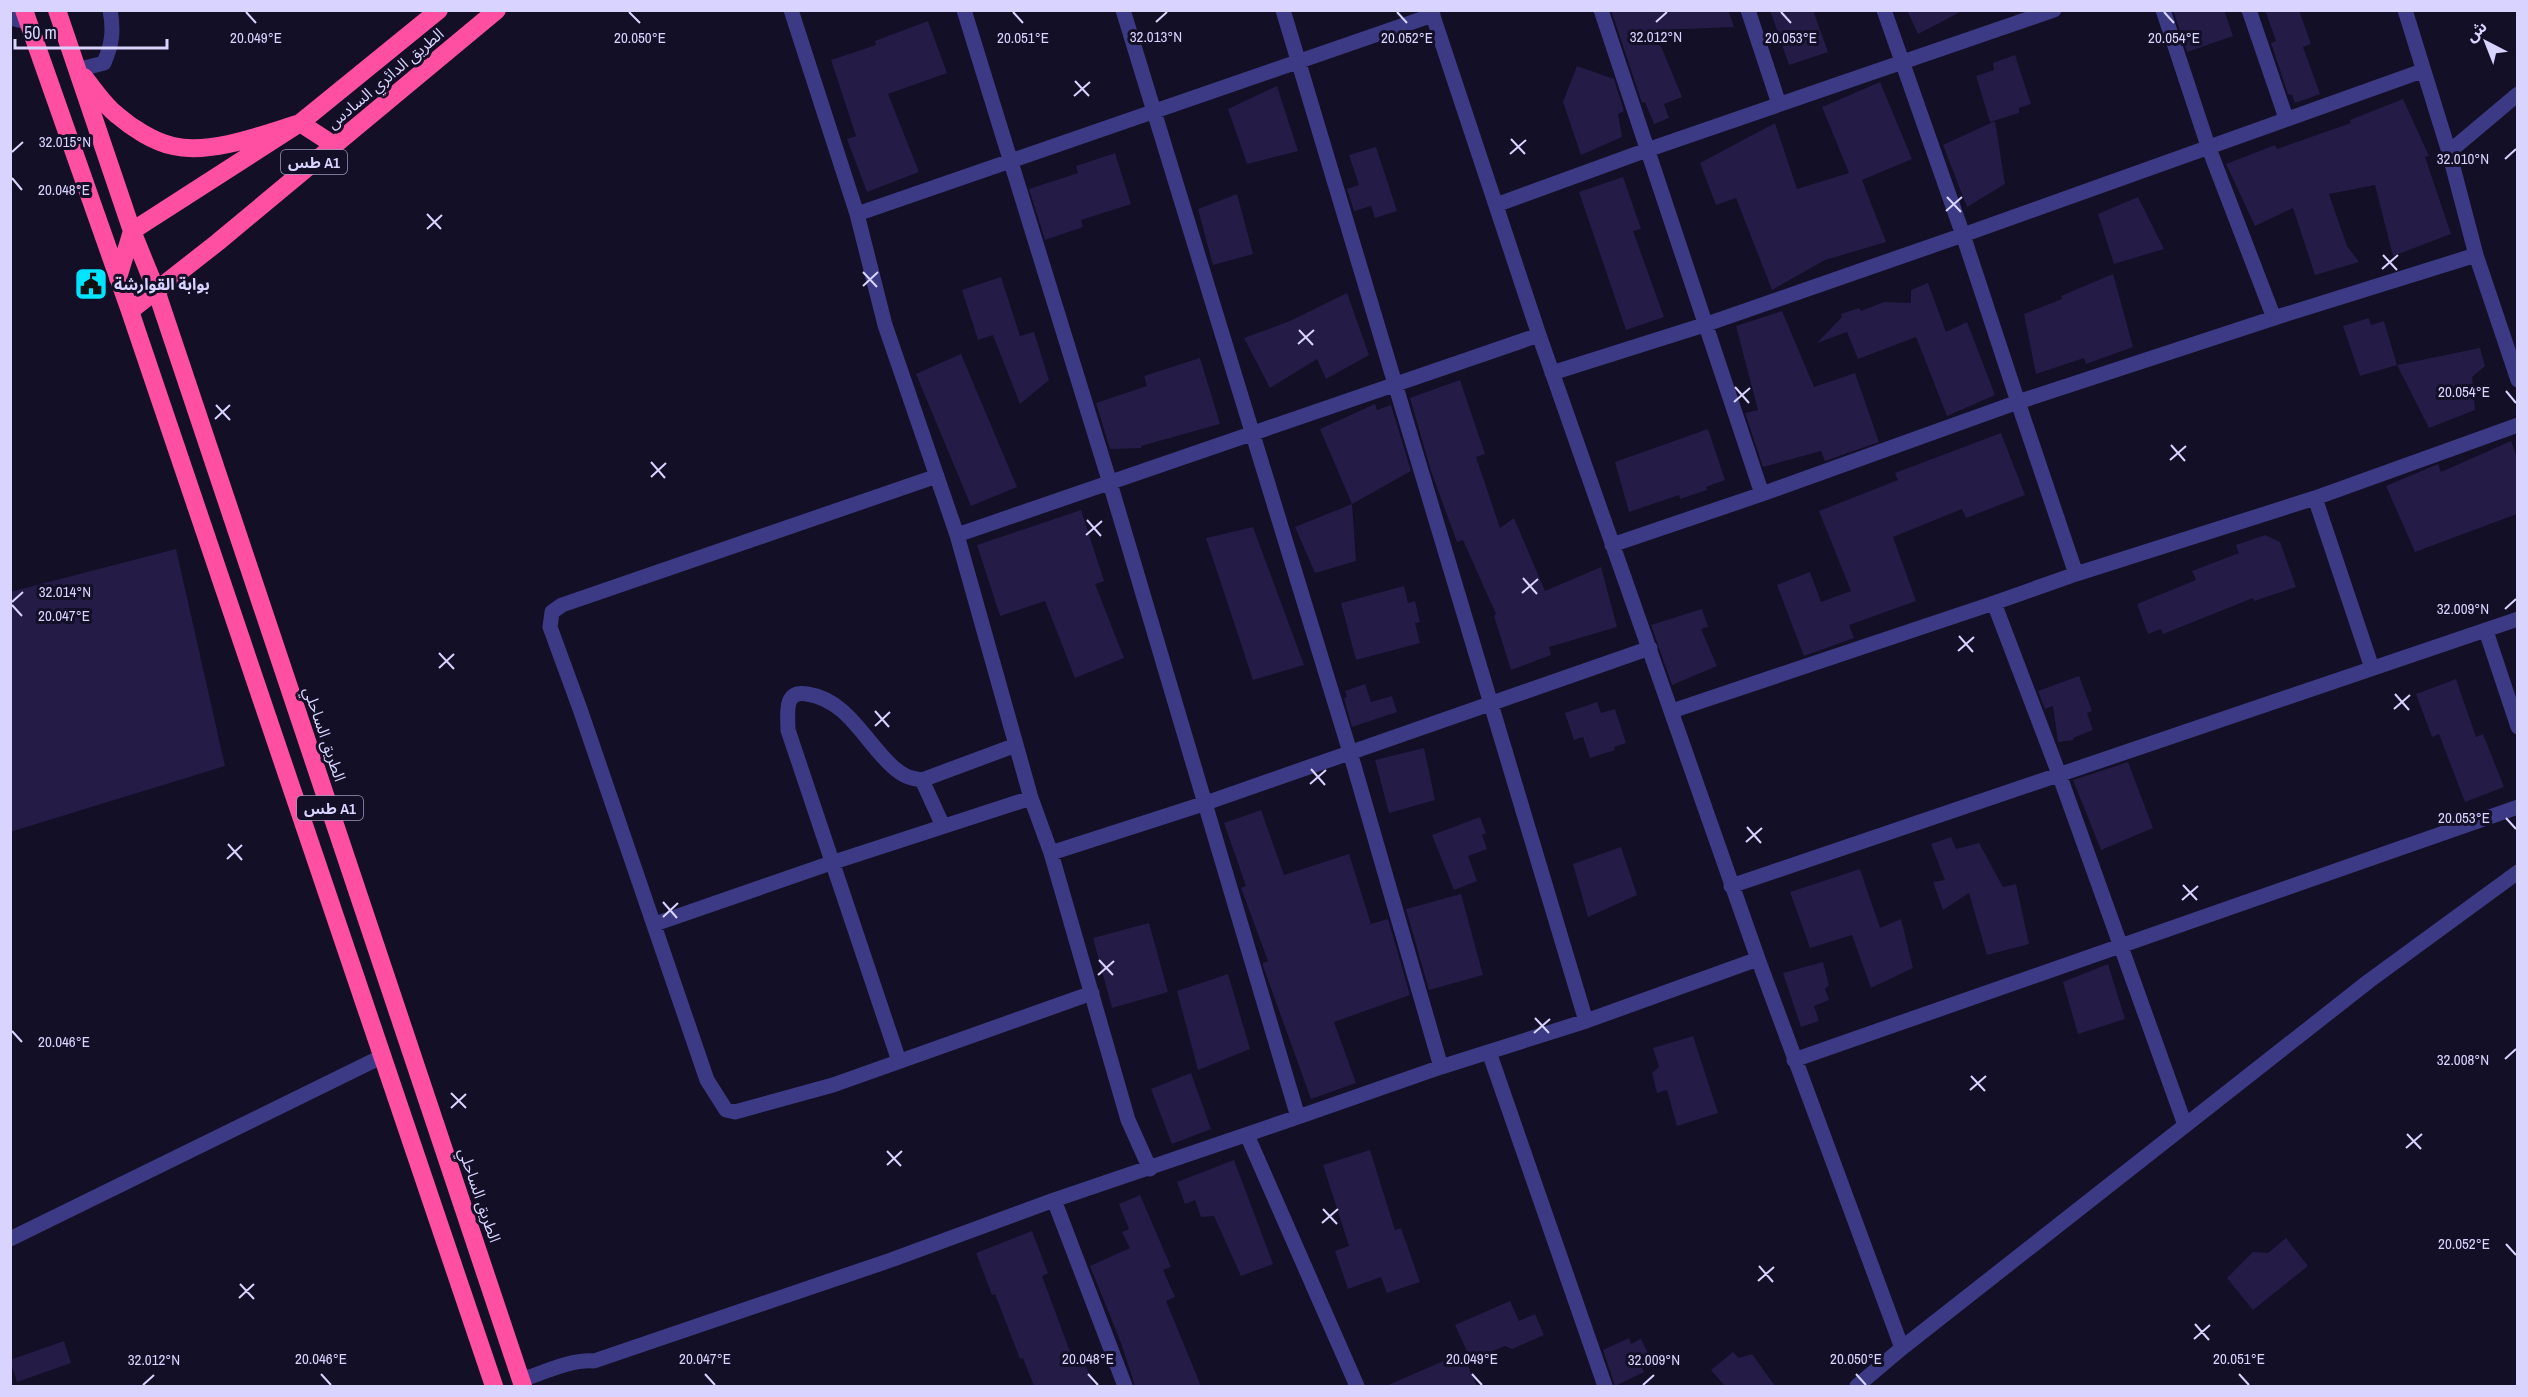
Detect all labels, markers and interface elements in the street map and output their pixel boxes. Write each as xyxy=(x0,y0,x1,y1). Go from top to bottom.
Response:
scale bar xyxy=(15,12,166,50)
north arrow xyxy=(2456,12,2516,72)
text: ش xyxy=(2460,15,2492,46)
text: 50 m xyxy=(24,20,57,45)
street label: الطريق الدائري السادس xyxy=(322,22,449,135)
text: 32.013°N xyxy=(1130,26,1182,47)
text: 32.012°N xyxy=(1630,26,1682,47)
text: 20.049°E xyxy=(230,27,282,48)
text: 20.050°E xyxy=(614,27,666,48)
text: 20.051°E xyxy=(997,27,1049,48)
text: 20.052°E xyxy=(1381,27,1433,48)
text: 20.053°E xyxy=(1765,27,1817,48)
text: 20.054°E xyxy=(2148,27,2200,48)
text: 32.015°N xyxy=(39,131,91,152)
text: 32.010°N xyxy=(2437,148,2489,169)
road number: طس A1 xyxy=(281,150,347,174)
text: 20.048°E xyxy=(38,179,90,200)
public building icon: بوابة القوارشة xyxy=(73,266,109,302)
place label: بوابة القوارشة xyxy=(114,273,210,295)
text: 20.054°E xyxy=(2438,381,2490,402)
text: 32.014°N xyxy=(39,581,91,602)
text: 32.009°N xyxy=(2437,598,2489,619)
text: 20.047°E xyxy=(38,605,90,626)
street label: الطريق الساحلي xyxy=(297,684,351,785)
road number: طس A1 xyxy=(297,796,363,820)
text: 20.053°E xyxy=(2438,807,2490,828)
text: 20.046°E xyxy=(38,1031,90,1052)
text: 32.008°N xyxy=(2437,1049,2489,1070)
street label: الطريق الساحلي xyxy=(452,1145,506,1246)
text: 20.052°E xyxy=(2438,1233,2490,1254)
text: 20.046°E xyxy=(295,1348,347,1369)
text: 20.047°E xyxy=(679,1348,731,1369)
text: 20.048°E xyxy=(1062,1348,1114,1369)
text: 20.049°E xyxy=(1446,1348,1498,1369)
text: 20.050°E xyxy=(1830,1348,1882,1369)
text: 20.051°E xyxy=(2213,1348,2265,1369)
text: 32.012°N xyxy=(128,1349,180,1370)
text: 32.009°N xyxy=(1628,1349,1680,1370)

